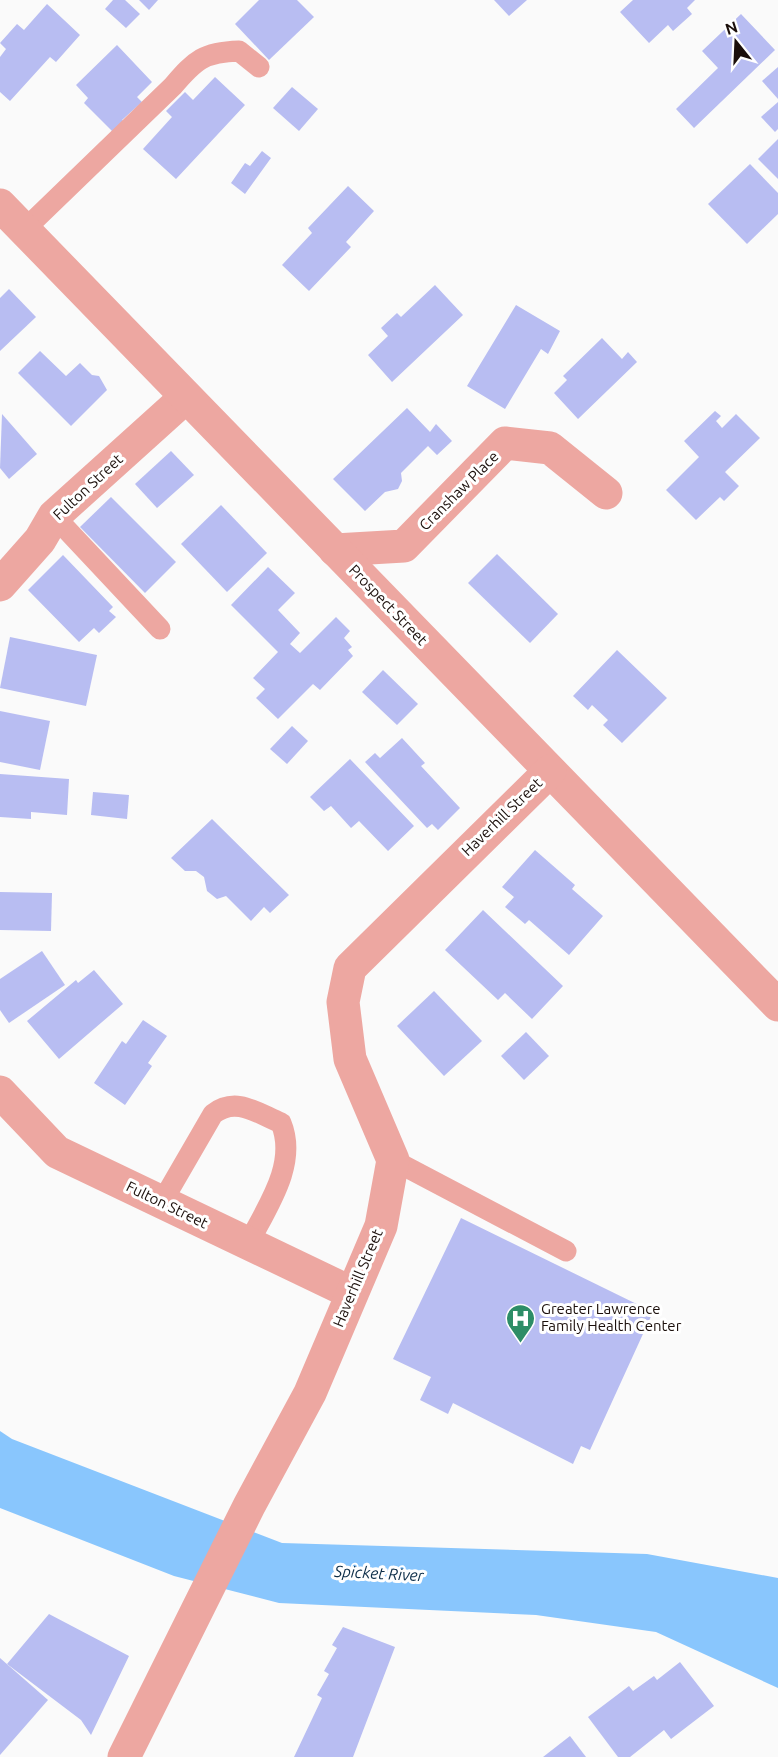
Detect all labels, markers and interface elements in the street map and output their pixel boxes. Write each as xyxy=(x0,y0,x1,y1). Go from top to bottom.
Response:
north arrow xyxy=(706,12,766,72)
text: N xyxy=(723,17,740,38)
street label: Cranshaw Place xyxy=(416,448,502,534)
street label: Fulton Street xyxy=(49,450,126,523)
street label: Prospect Street xyxy=(346,561,431,648)
street label: Haverhill Street xyxy=(458,774,545,859)
street label: Fulton Street xyxy=(124,1177,211,1232)
street label: Haverhill Street xyxy=(329,1226,386,1329)
place label: Greater Lawrence Family Health Center xyxy=(541,1300,682,1334)
hospital icon: Greater Lawrence Family Health Center xyxy=(504,1302,536,1344)
water label: Spicket River xyxy=(333,1562,425,1584)

